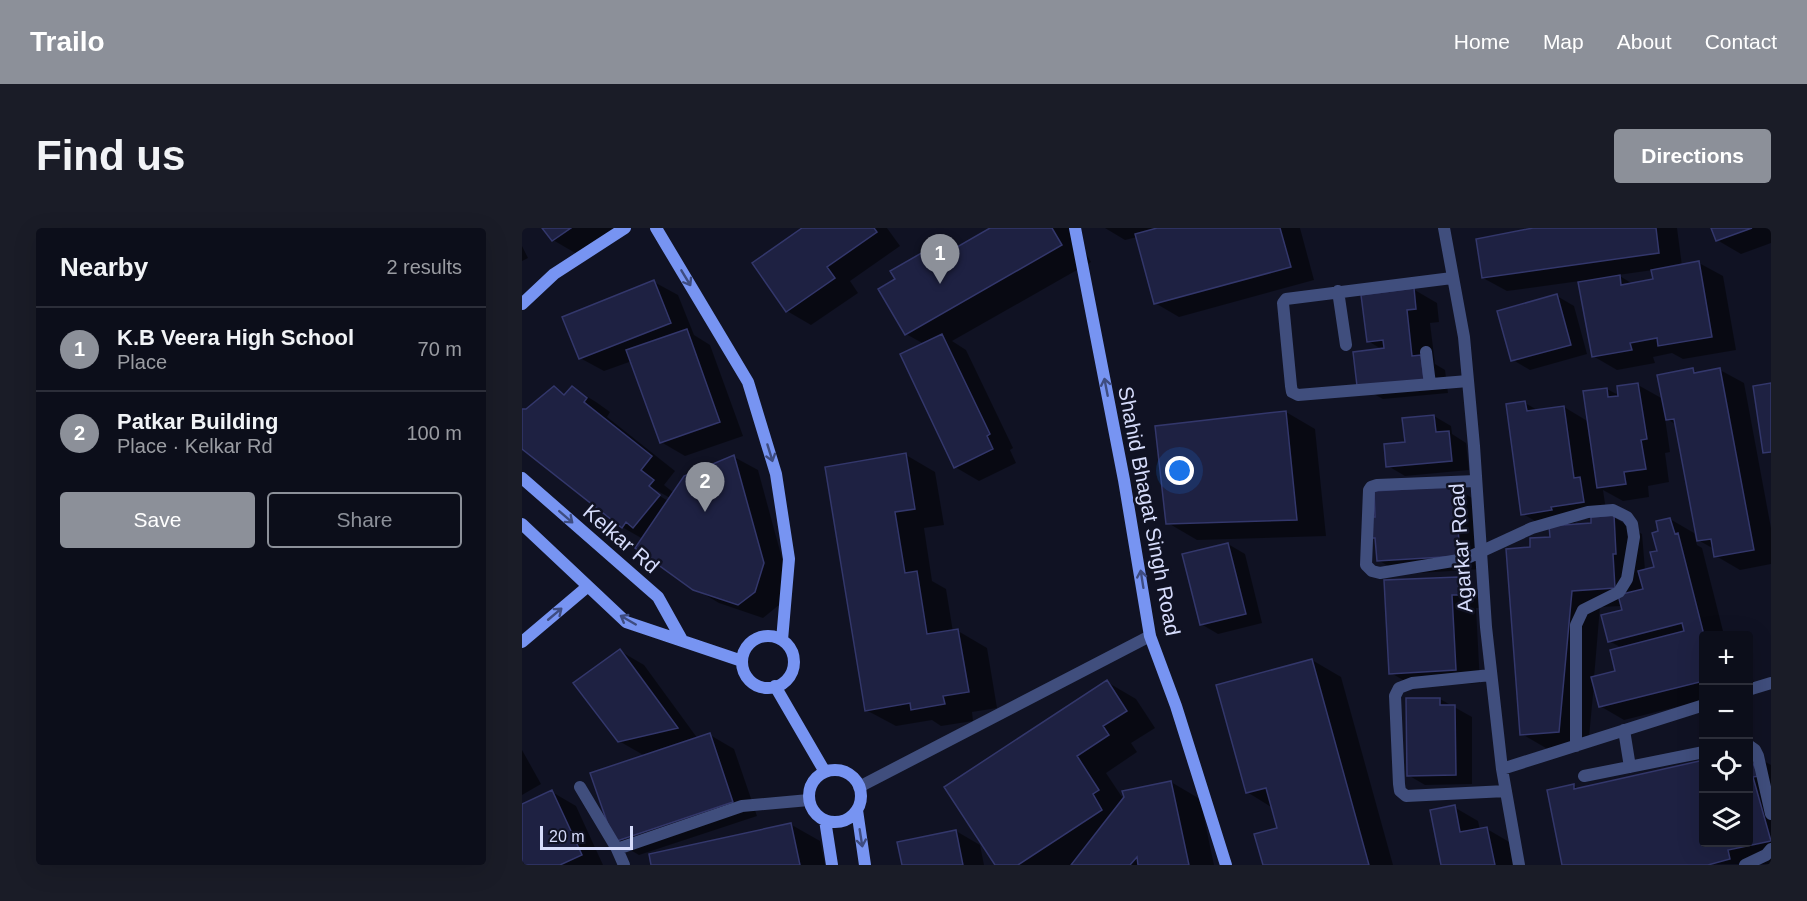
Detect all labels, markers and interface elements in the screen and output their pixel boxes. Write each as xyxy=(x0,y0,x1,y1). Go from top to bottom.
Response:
text: Trailo xyxy=(30,26,105,57)
text: Home xyxy=(1454,30,1510,53)
text: Map xyxy=(1543,30,1584,53)
text: About xyxy=(1617,30,1672,53)
text: Contact xyxy=(1705,30,1777,53)
button: Directions xyxy=(1614,129,1771,183)
text: Find us xyxy=(36,132,185,179)
pin: 1 xyxy=(920,235,960,284)
text: Nearby xyxy=(60,252,148,282)
text: 2 results xyxy=(386,256,462,278)
one-way arrow xyxy=(680,269,692,286)
text: K.B Veera High School xyxy=(117,325,354,350)
text: 1 xyxy=(74,338,85,360)
text: 70 m xyxy=(418,338,462,360)
text: Place xyxy=(117,351,167,373)
one-way arrow xyxy=(1100,378,1111,397)
street label: Shahid Bhagat Singh Road xyxy=(1114,384,1185,637)
text: Patkar Building xyxy=(117,409,278,434)
text: 2 xyxy=(74,422,85,444)
text: 100 m xyxy=(406,422,462,444)
text: Place · Kelkar Rd xyxy=(117,435,273,457)
one-way arrow xyxy=(765,443,776,462)
your location xyxy=(1165,456,1194,485)
pin: 2 xyxy=(686,462,724,512)
street label: Agarkar Road xyxy=(1445,483,1476,613)
button: Save xyxy=(60,492,255,548)
button: Share xyxy=(267,492,462,548)
street label: Kelkar Rd xyxy=(579,500,664,578)
one-way arrow xyxy=(558,510,573,524)
one-way arrow xyxy=(1136,569,1147,589)
one-way arrow xyxy=(547,608,563,621)
one-way arrow xyxy=(620,614,637,626)
map controls xyxy=(1699,631,1753,847)
button: + xyxy=(1699,631,1753,685)
button: − xyxy=(1699,685,1753,739)
button: locate xyxy=(1699,739,1753,793)
button: layers xyxy=(1699,793,1753,847)
scale bar xyxy=(540,823,633,850)
one-way arrow xyxy=(855,827,866,847)
text: 20 m xyxy=(549,828,585,845)

